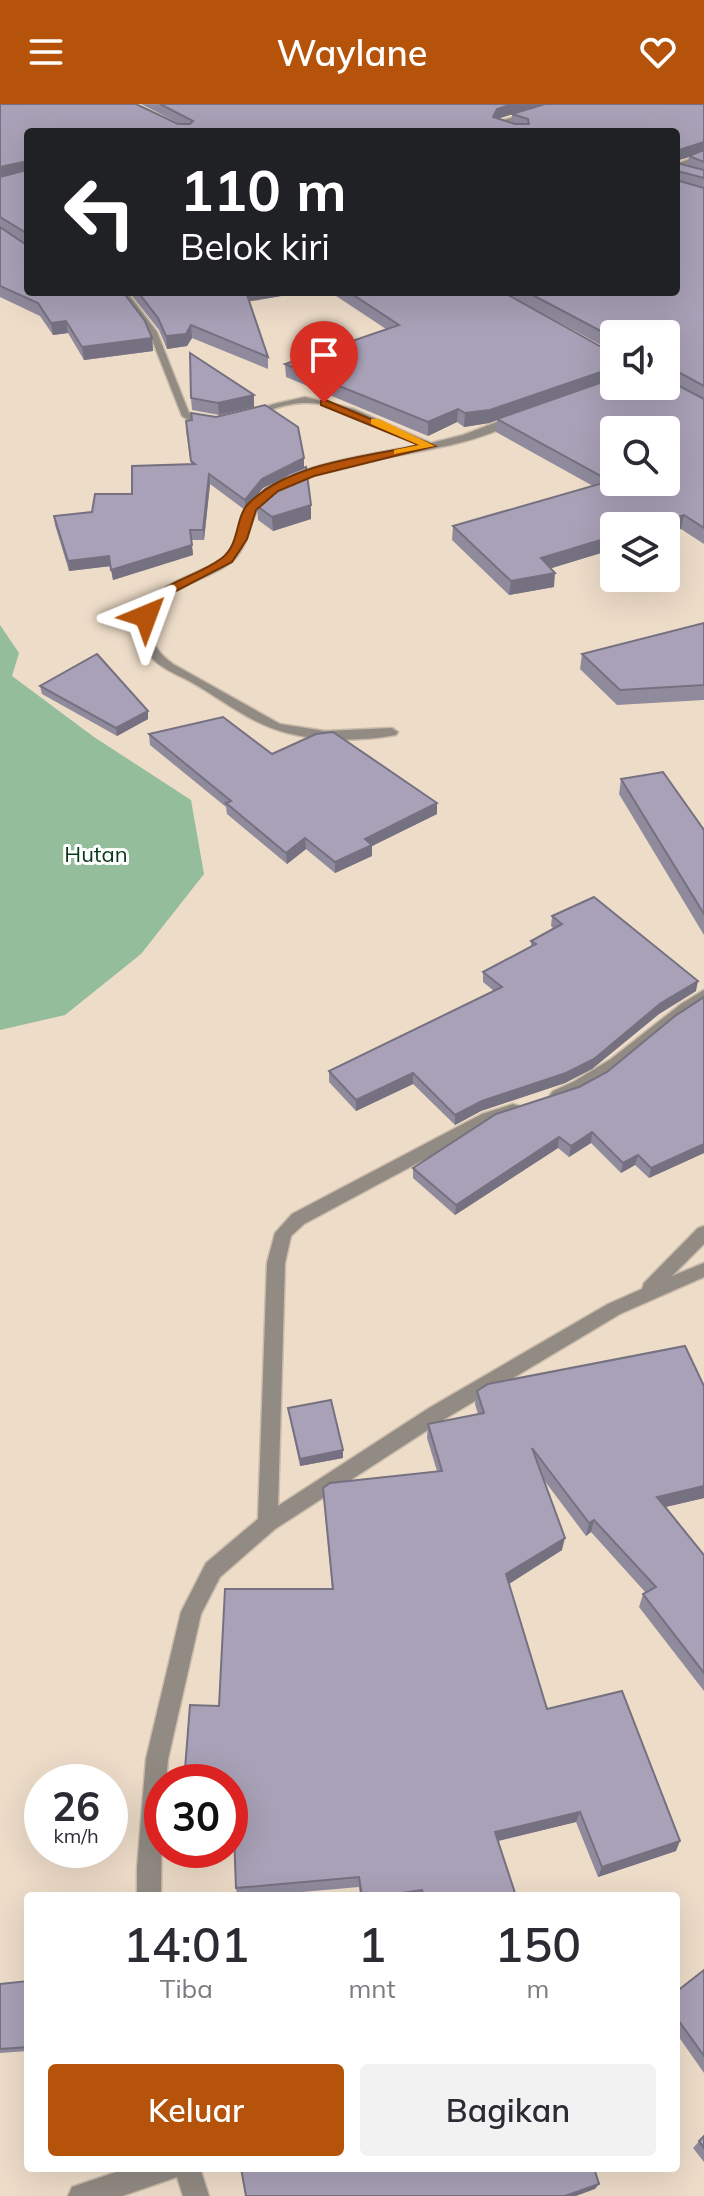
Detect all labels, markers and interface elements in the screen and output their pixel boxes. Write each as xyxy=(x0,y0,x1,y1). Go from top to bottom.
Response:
icon: menu xyxy=(24,30,68,74)
text: Waylane xyxy=(276,30,428,75)
icon: heart xyxy=(636,30,680,74)
text: 110 m xyxy=(180,155,347,225)
icon: left xyxy=(48,160,152,264)
text: Belok kiri xyxy=(180,224,330,269)
map controls xyxy=(600,320,680,592)
button: sound xyxy=(600,320,680,400)
pin xyxy=(290,321,358,403)
icon: arrive xyxy=(302,333,346,377)
button: search xyxy=(600,416,680,496)
button: layers xyxy=(600,512,680,592)
position arrow xyxy=(104,574,188,658)
park label: Hutan xyxy=(64,840,128,868)
speed limit sign: 30 xyxy=(144,1764,248,1868)
text: 26 xyxy=(52,1781,100,1831)
text: km/h xyxy=(53,1823,99,1848)
text: 14:01 xyxy=(123,1914,250,1974)
text: 1 xyxy=(358,1914,386,1974)
text: 150 xyxy=(495,1914,581,1974)
text: Tiba xyxy=(160,1972,213,2005)
text: mnt xyxy=(348,1972,396,2005)
text: m xyxy=(526,1972,549,2005)
button: Keluar xyxy=(48,2064,344,2156)
button: Bagikan xyxy=(360,2064,656,2156)

